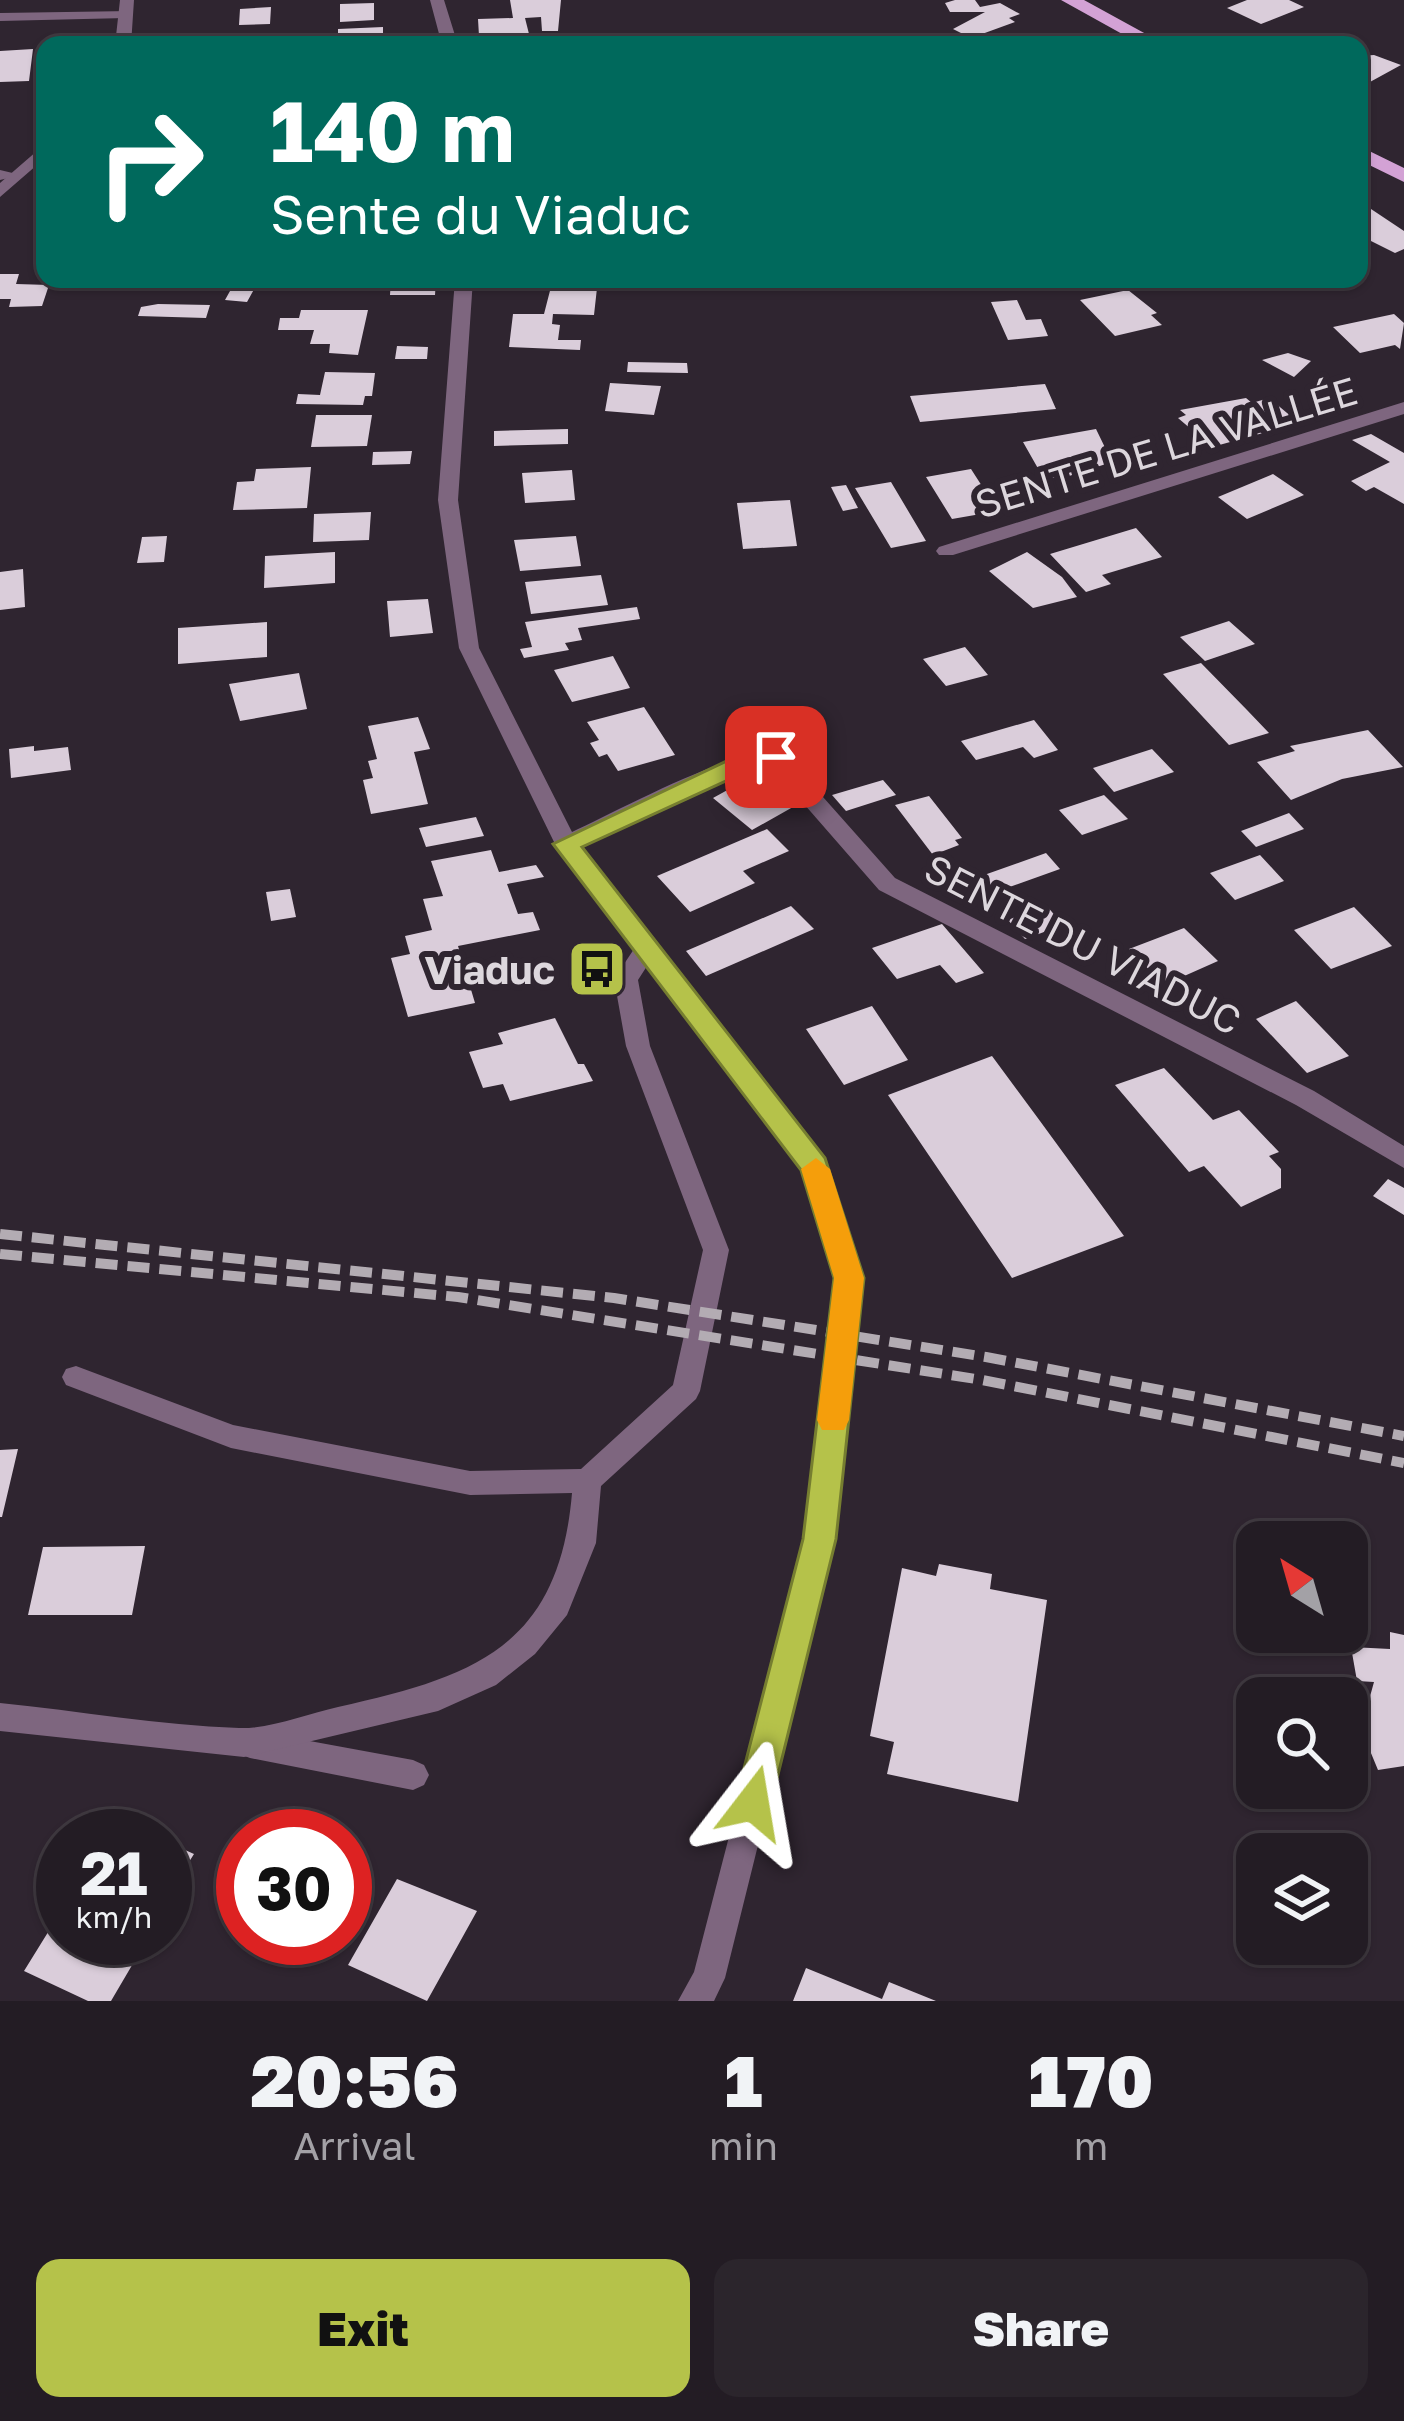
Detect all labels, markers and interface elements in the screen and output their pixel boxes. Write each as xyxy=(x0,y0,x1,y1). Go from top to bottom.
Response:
text: 140 m xyxy=(270,80,515,180)
icon: right xyxy=(72,84,228,240)
text: Sente du Viaduc xyxy=(270,181,691,246)
street label: SENTE DE LA VALLÉE xyxy=(969,366,1363,528)
pin xyxy=(725,706,827,808)
icon: arrive xyxy=(743,724,809,790)
street label: SENTE DU VIADUC xyxy=(917,844,1249,1044)
bus stop icon: Viaduc xyxy=(566,938,628,1000)
place label: Viaduc xyxy=(424,946,555,993)
north arrow xyxy=(1236,1521,1368,1653)
map controls xyxy=(1236,1521,1368,1965)
button: search xyxy=(1236,1677,1368,1809)
position arrow xyxy=(690,1740,816,1866)
speed limit sign: 30 xyxy=(216,1809,372,1965)
button: layers xyxy=(1236,1833,1368,1965)
text: 21 xyxy=(80,1836,148,1908)
text: km/h xyxy=(76,1899,152,1935)
text: 20:56 xyxy=(251,2036,459,2123)
text: 1 xyxy=(725,2036,763,2123)
text: 170 xyxy=(1029,2036,1153,2123)
text: Arrival xyxy=(293,2122,416,2169)
text: min xyxy=(709,2122,778,2169)
text: m xyxy=(1074,2122,1108,2169)
button: Exit xyxy=(36,2259,690,2397)
button: Share xyxy=(714,2259,1368,2397)

